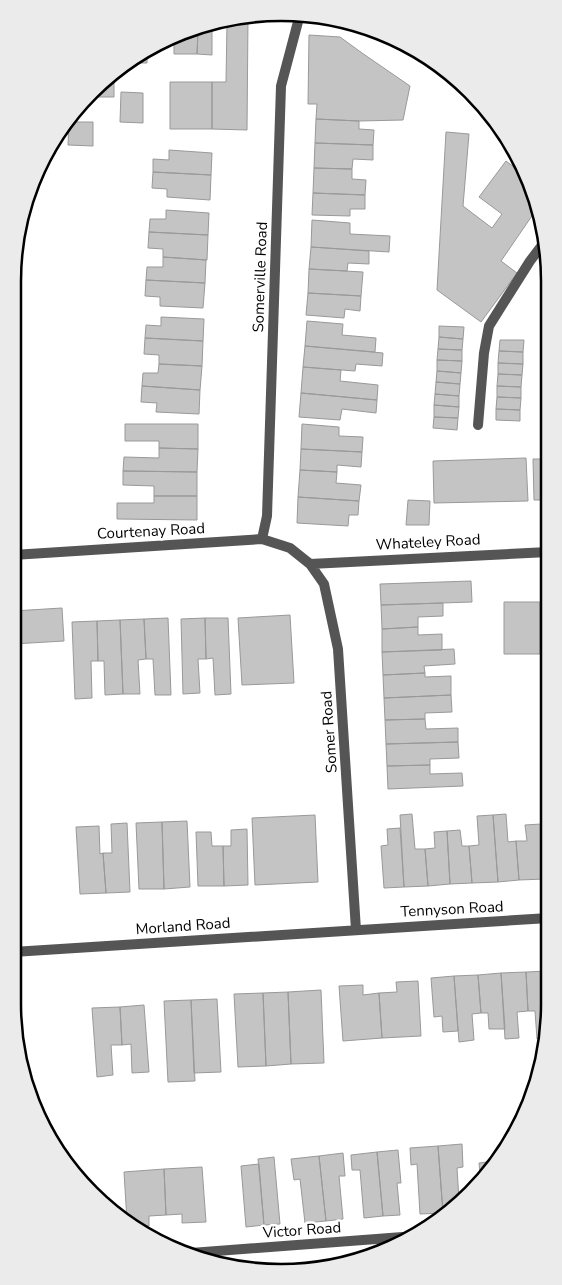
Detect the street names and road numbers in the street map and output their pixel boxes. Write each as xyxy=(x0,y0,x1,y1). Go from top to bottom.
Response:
street label: Somerville Road xyxy=(248,221,272,333)
street label: Courtenay Road xyxy=(96,518,206,544)
street label: Whateley Road xyxy=(375,529,481,555)
street label: Somer Road xyxy=(316,690,342,774)
street label: Tennyson Road xyxy=(400,896,504,922)
street label: Morland Road xyxy=(135,913,231,939)
street label: Victor Road xyxy=(261,1217,342,1243)

